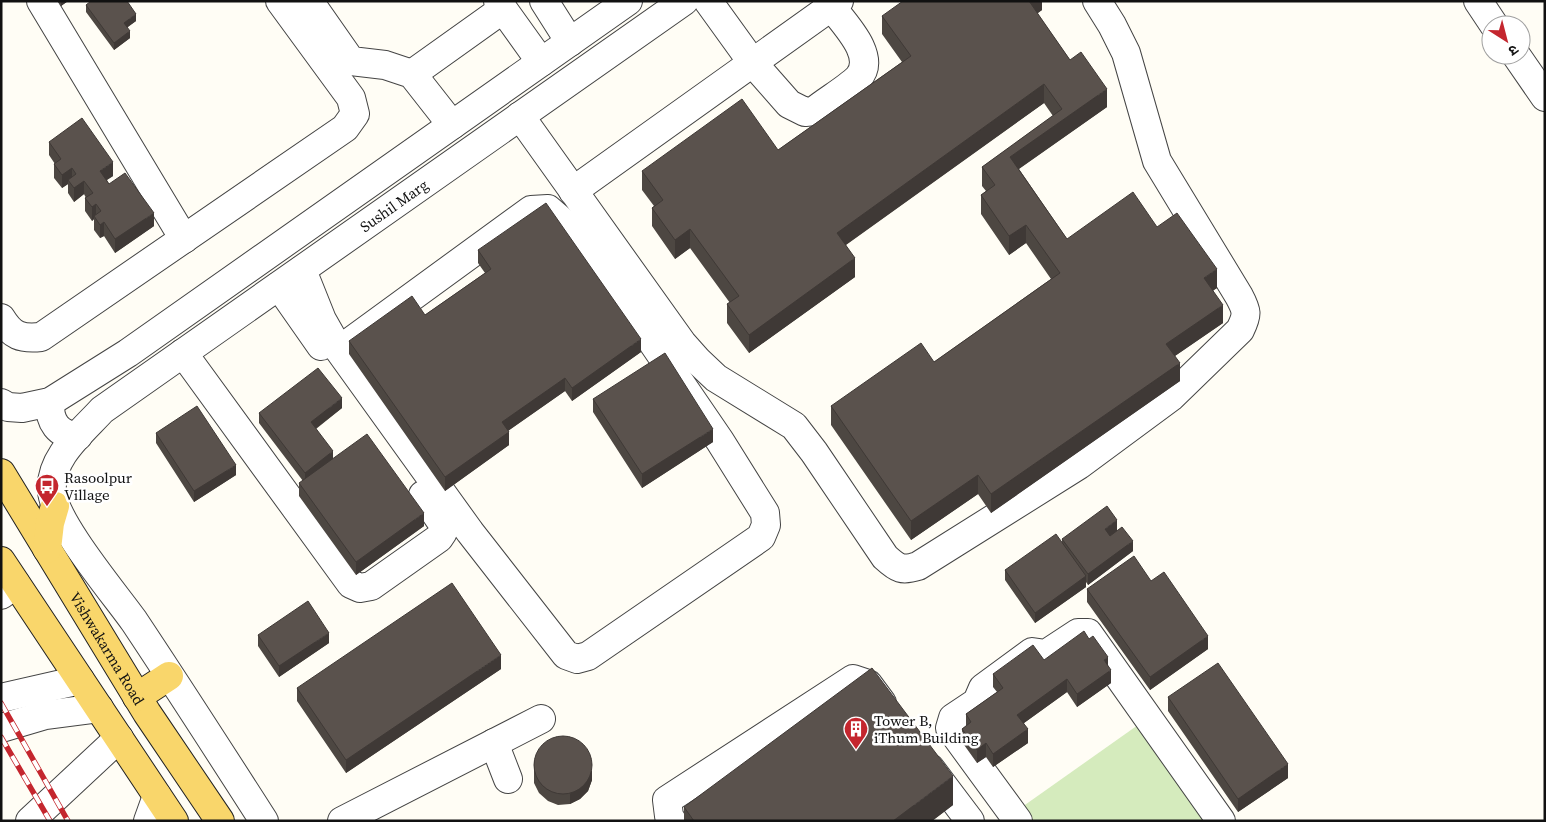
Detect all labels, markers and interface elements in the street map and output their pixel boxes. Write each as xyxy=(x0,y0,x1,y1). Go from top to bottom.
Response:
north arrow xyxy=(1481,15,1531,65)
text: उ xyxy=(1504,40,1523,61)
street label: Sushil Marg xyxy=(355,174,432,236)
place label: Rasoolpur Village xyxy=(64,467,133,505)
bus stop icon: Rasoolpur Village xyxy=(34,473,60,507)
street label: Vishwakarma Road xyxy=(65,588,150,709)
place label: Tower B, iThum Building xyxy=(874,710,979,748)
building icon: Tower B, iThum Building xyxy=(843,716,869,750)

